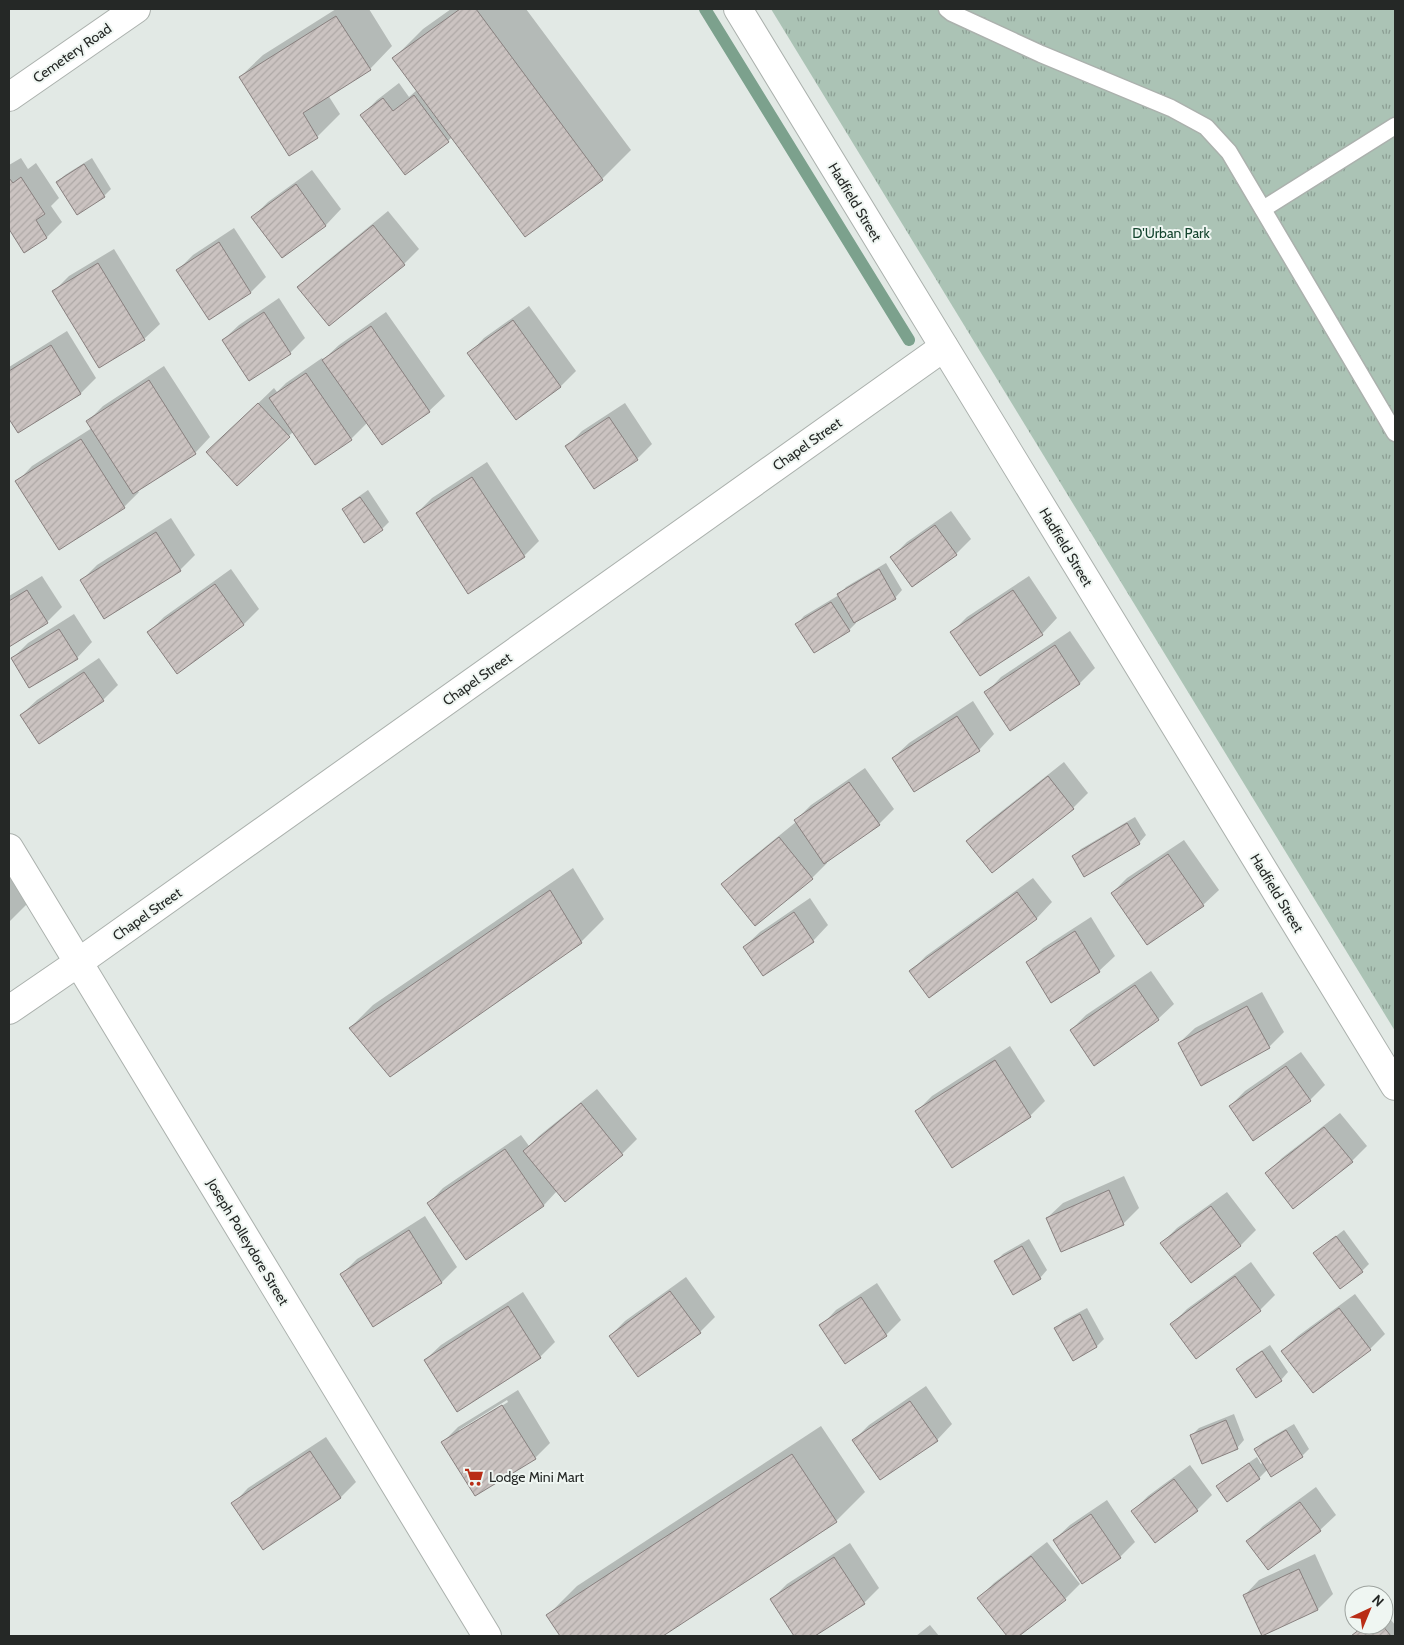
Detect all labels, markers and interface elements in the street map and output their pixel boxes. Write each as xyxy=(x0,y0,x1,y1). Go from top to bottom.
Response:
street label: Cemetery Road xyxy=(29,19,115,87)
street label: Hadfield Street xyxy=(824,159,886,245)
park label: D'Urban Park xyxy=(1132,224,1211,242)
street label: Chapel Street xyxy=(769,413,845,474)
street label: Hadfield Street xyxy=(1035,504,1097,590)
street label: Chapel Street xyxy=(439,648,515,709)
street label: Hadfield Street xyxy=(1246,850,1308,936)
street label: Chapel Street xyxy=(109,883,185,944)
street label: Joseph Polleydore Street xyxy=(203,1174,293,1309)
supermarket icon: Lodge Mini Mart xyxy=(463,1466,485,1488)
place label: Lodge Mini Mart xyxy=(489,1468,584,1486)
north arrow xyxy=(1344,1585,1394,1635)
text: N xyxy=(1368,1591,1388,1611)

